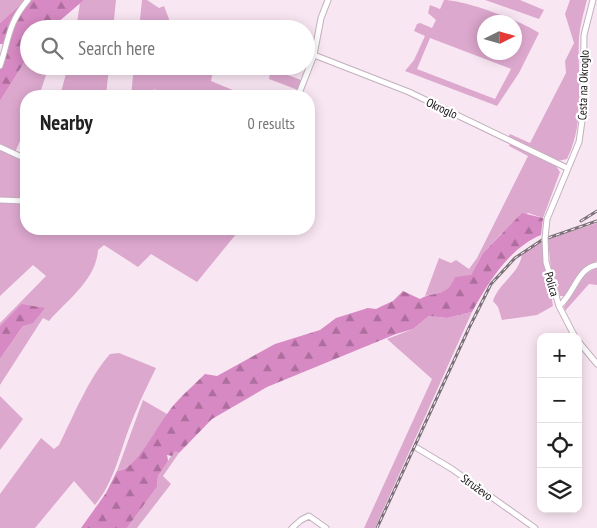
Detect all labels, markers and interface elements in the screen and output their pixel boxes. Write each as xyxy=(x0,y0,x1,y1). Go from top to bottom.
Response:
north arrow xyxy=(477,15,522,60)
search box xyxy=(20,20,315,75)
icon: search xyxy=(38,34,66,62)
text: Search here xyxy=(78,36,155,60)
street label: Cesta na Okroglo xyxy=(574,50,592,120)
street label: Okroglo xyxy=(424,94,460,122)
text: Nearby xyxy=(40,109,93,136)
text: 0 results xyxy=(248,113,295,133)
street label: Polica xyxy=(541,270,563,298)
map controls xyxy=(537,333,582,513)
button: + xyxy=(537,333,582,378)
button: − xyxy=(537,378,582,423)
button: locate xyxy=(537,423,582,468)
button: layers xyxy=(537,468,582,513)
street label: Struževo xyxy=(458,470,496,504)

